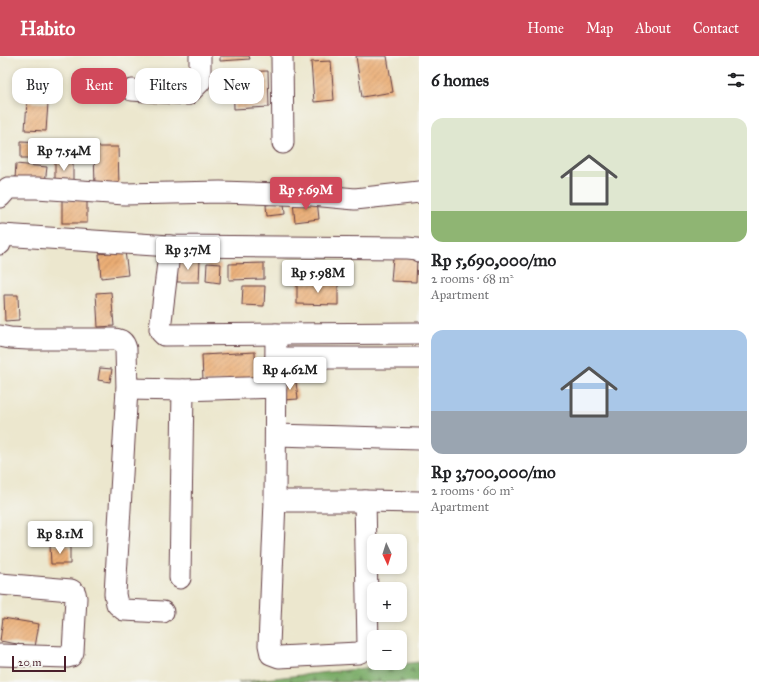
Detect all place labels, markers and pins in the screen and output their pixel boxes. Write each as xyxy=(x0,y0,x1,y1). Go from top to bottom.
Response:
pin: Rp 7.54M xyxy=(23,138,105,172)
pin: Rp 5.69M xyxy=(265,177,347,211)
pin: Rp 3.7M xyxy=(151,237,225,271)
pin: Rp 5.98M xyxy=(277,260,359,294)
pin: Rp 4.62M xyxy=(249,357,331,391)
pin: Rp 8.1M xyxy=(23,521,97,555)

